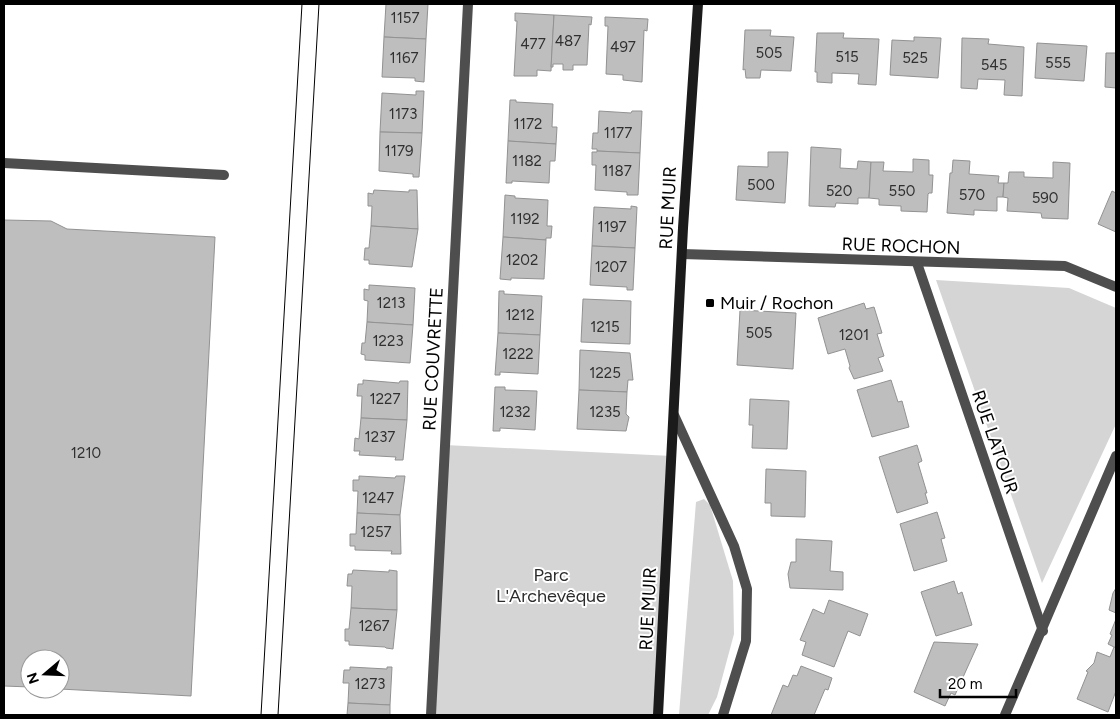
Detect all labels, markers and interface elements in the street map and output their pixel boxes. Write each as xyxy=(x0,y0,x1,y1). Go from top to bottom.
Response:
house number: 1157 xyxy=(390,9,420,27)
house number: 487 xyxy=(555,32,581,50)
house number: 477 xyxy=(520,35,546,53)
house number: 497 xyxy=(610,38,636,56)
house number: 505 xyxy=(756,44,782,62)
house number: 515 xyxy=(835,48,859,66)
house number: 1167 xyxy=(390,49,418,67)
house number: 525 xyxy=(902,49,928,67)
house number: 555 xyxy=(1045,54,1071,72)
house number: 545 xyxy=(981,56,1007,74)
house number: 1173 xyxy=(389,105,417,123)
house number: 1172 xyxy=(514,115,542,133)
house number: 1177 xyxy=(604,124,632,142)
house number: 1179 xyxy=(385,142,413,160)
house number: 1182 xyxy=(512,152,542,170)
house number: 1187 xyxy=(602,162,632,180)
street label: RUE MUIR xyxy=(655,166,681,250)
house number: 500 xyxy=(747,176,775,194)
house number: 520 xyxy=(826,182,852,200)
house number: 550 xyxy=(889,182,915,200)
house number: 570 xyxy=(959,186,985,204)
house number: 590 xyxy=(1032,189,1058,207)
house number: 1192 xyxy=(510,210,540,228)
house number: 1197 xyxy=(598,218,626,236)
street label: RUE ROCHON xyxy=(841,233,961,259)
house number: 1202 xyxy=(506,251,538,269)
house number: 1207 xyxy=(595,258,627,276)
street label: RUE COUVRETTE xyxy=(418,287,448,431)
place label: Muir / Rochon xyxy=(720,292,833,314)
house number: 1213 xyxy=(377,294,405,312)
marker: Muir / Rochon xyxy=(704,297,716,309)
house number: 1212 xyxy=(505,306,535,324)
house number: 1215 xyxy=(590,318,620,336)
house number: 505 xyxy=(746,324,772,342)
house number: 1201 xyxy=(839,326,869,344)
house number: 1223 xyxy=(372,332,404,350)
house number: 1222 xyxy=(502,345,534,363)
house number: 1225 xyxy=(589,364,621,382)
street label: RUE LATOUR xyxy=(967,387,1023,497)
house number: 1227 xyxy=(369,390,401,408)
house number: 1232 xyxy=(499,403,531,421)
house number: 1235 xyxy=(589,403,621,421)
house number: 1237 xyxy=(365,428,395,446)
house number: 1210 xyxy=(71,444,101,462)
house number: 1247 xyxy=(362,489,394,507)
house number: 1257 xyxy=(360,523,392,541)
park label: Parc L'Archevêque xyxy=(496,564,606,607)
street label: RUE MUIR xyxy=(635,567,661,651)
house number: 1267 xyxy=(358,617,390,635)
north arrow xyxy=(20,649,70,699)
scale bar xyxy=(940,666,1016,698)
text: N xyxy=(23,670,43,686)
house number: 1273 xyxy=(355,675,385,693)
text: 20 m xyxy=(948,675,982,693)

